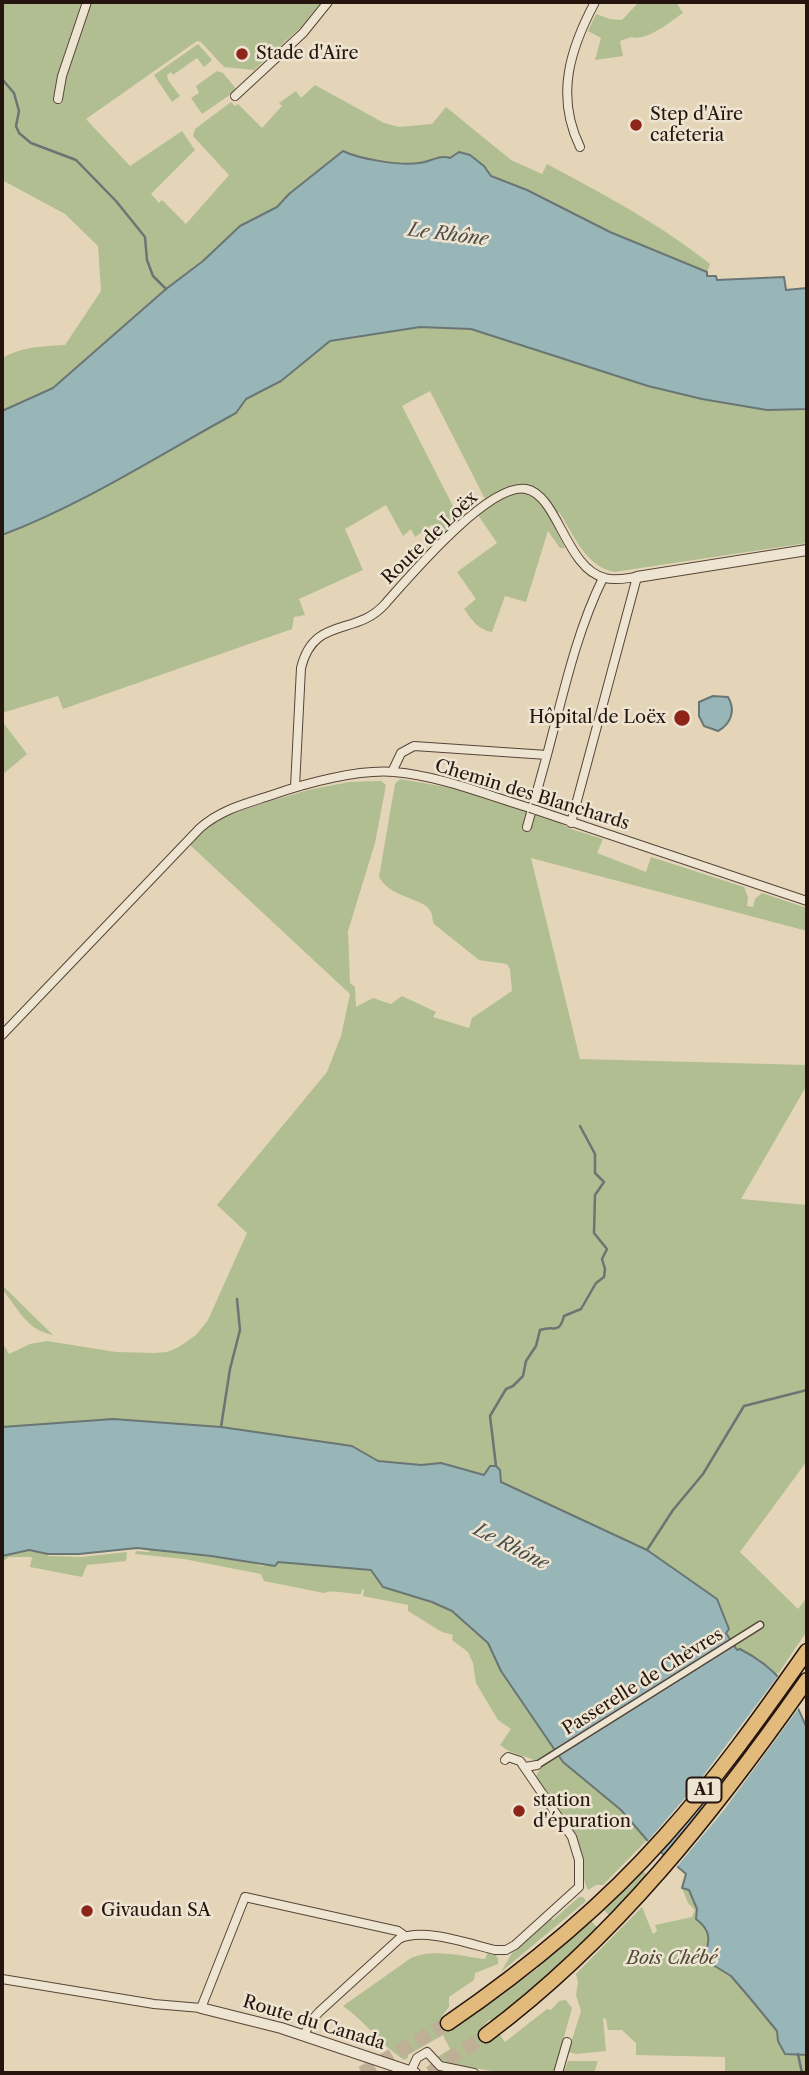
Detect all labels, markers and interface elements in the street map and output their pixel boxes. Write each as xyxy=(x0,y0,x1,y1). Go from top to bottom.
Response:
place label: Stade d'Aïre xyxy=(256,43,358,65)
marker: Stade d'Aïre xyxy=(234,46,250,62)
place label: Step d'Aïre cafeteria xyxy=(650,104,743,146)
marker: Step d'Aïre cafeteria xyxy=(628,117,644,133)
water label: Le Rhône xyxy=(406,219,490,251)
street label: Route de Loëx xyxy=(378,487,482,589)
place label: Hôpital de Loëx xyxy=(529,707,666,729)
marker: Hôpital de Loëx xyxy=(672,708,692,728)
street label: Chemin des Blanchards xyxy=(432,755,632,835)
water label: Le Rhône xyxy=(470,1518,552,1576)
street label: Passerelle de Chèvres xyxy=(559,1624,727,1740)
road number: A1 xyxy=(686,1778,722,1802)
place label: station d'épuration xyxy=(533,1790,631,1832)
marker: station d'épuration xyxy=(511,1803,527,1819)
place label: Givaudan SA xyxy=(101,1900,211,1922)
marker: Givaudan SA xyxy=(79,1903,95,1919)
park label: Bois Chébé xyxy=(627,1948,717,1970)
street label: Route du Canada xyxy=(240,1991,388,2055)

